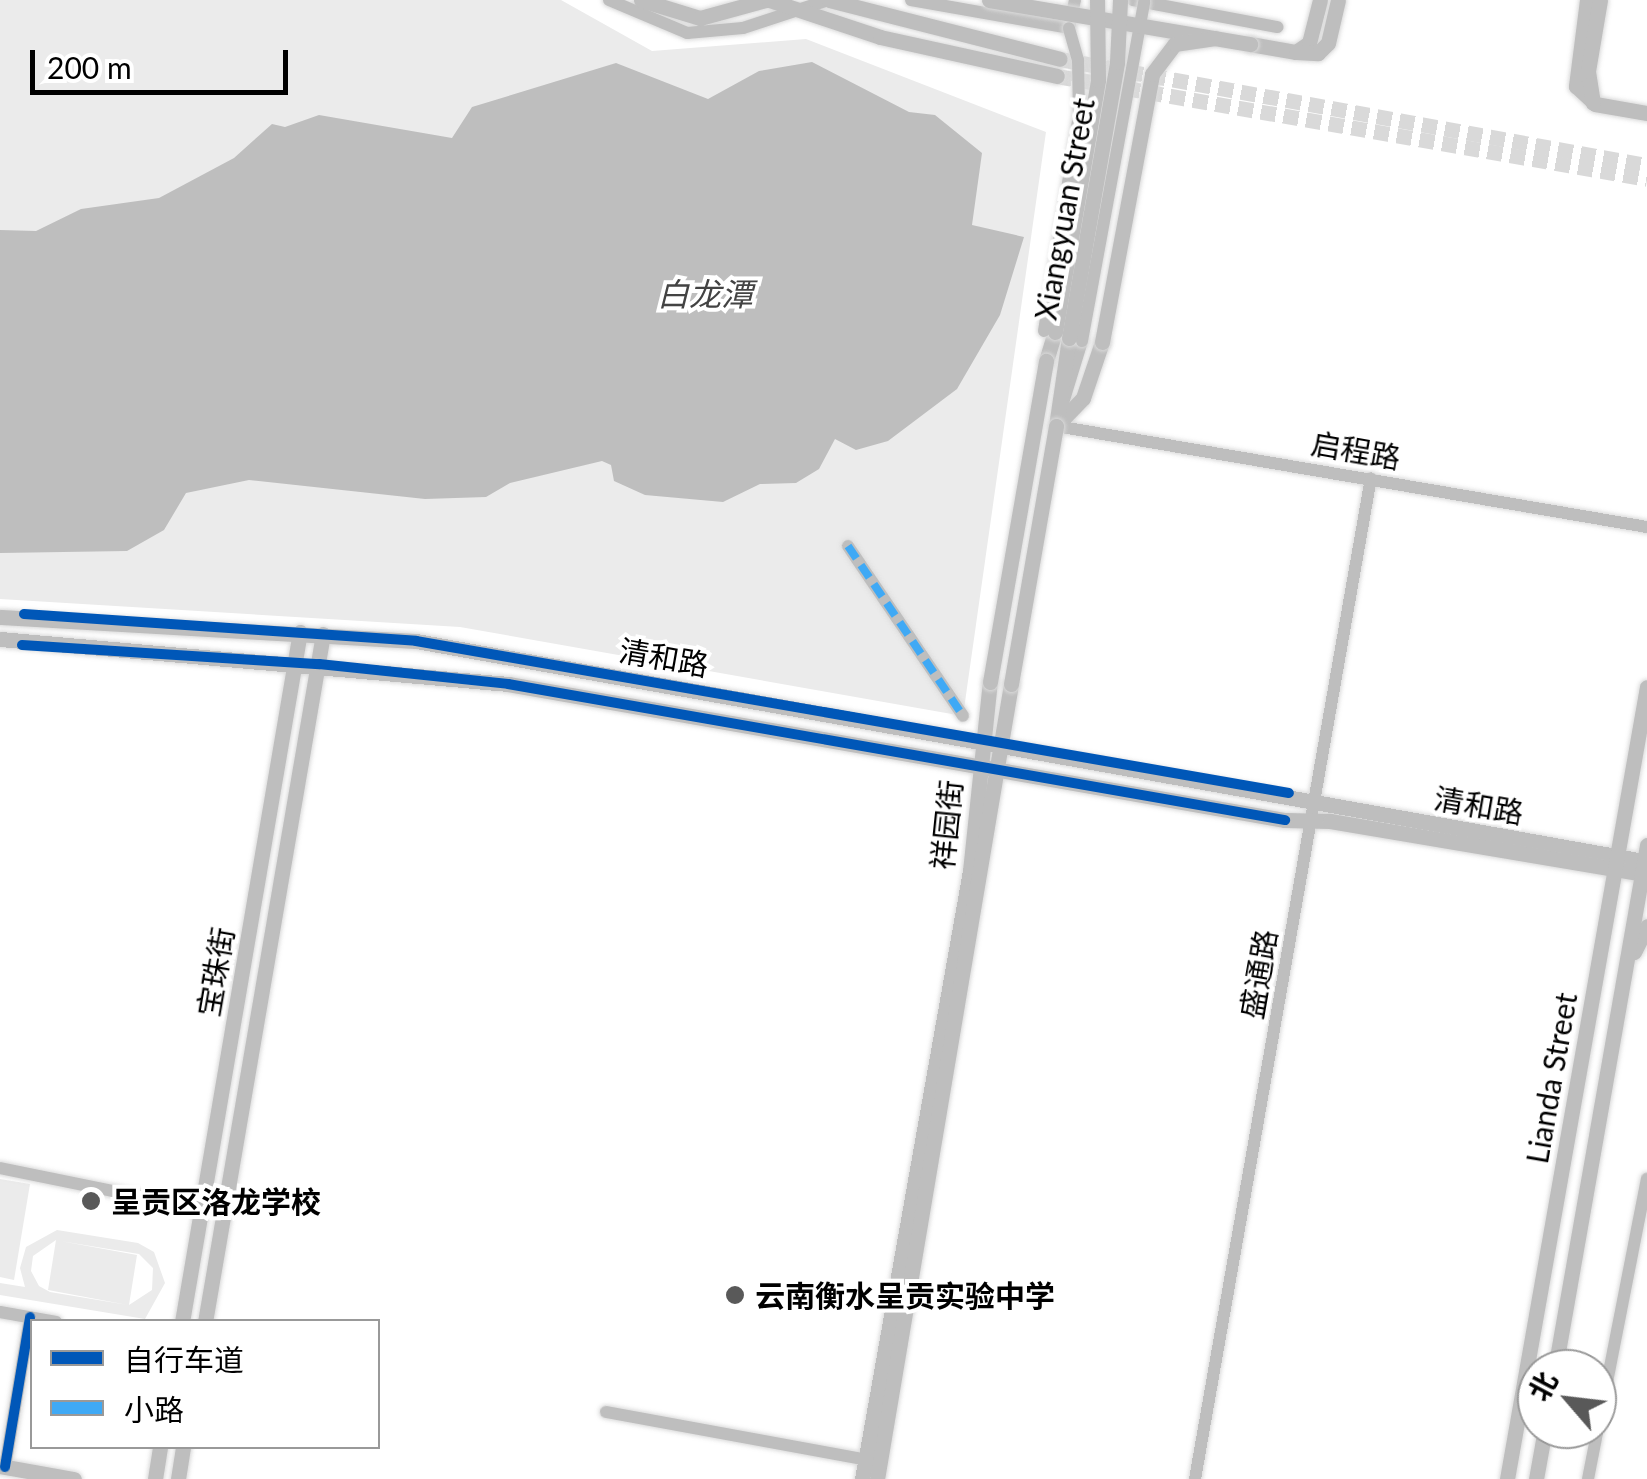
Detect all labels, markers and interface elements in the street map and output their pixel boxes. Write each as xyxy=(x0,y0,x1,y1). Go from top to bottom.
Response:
scale bar xyxy=(35,30,292,92)
text: 200 m xyxy=(47,49,132,85)
street label: Xiangyuan Street xyxy=(1027,95,1101,323)
water label: 白龙潭 xyxy=(657,275,753,313)
street label: 启程路 xyxy=(1309,424,1403,476)
street label: 清和路 xyxy=(617,631,711,683)
street label: 祥园街 xyxy=(923,778,969,872)
street label: 清和路 xyxy=(1432,779,1526,831)
street label: 宝珠街 xyxy=(189,925,241,1019)
street label: 盛通路 xyxy=(1232,927,1284,1021)
street label: Lianda Street xyxy=(1518,990,1584,1166)
place label: 呈贡区洛龙学校 xyxy=(111,1183,321,1219)
marker: 呈贡区洛龙学校 xyxy=(80,1190,102,1212)
place label: 云南衡水呈贡实验中学 xyxy=(755,1277,1055,1313)
marker: 云南衡水呈贡实验中学 xyxy=(724,1284,746,1306)
legend xyxy=(30,1319,380,1449)
text: 自行车道 xyxy=(124,1341,244,1377)
north arrow xyxy=(1517,1349,1617,1449)
text: 北 xyxy=(1521,1366,1564,1406)
text: 小路 xyxy=(124,1391,184,1427)

